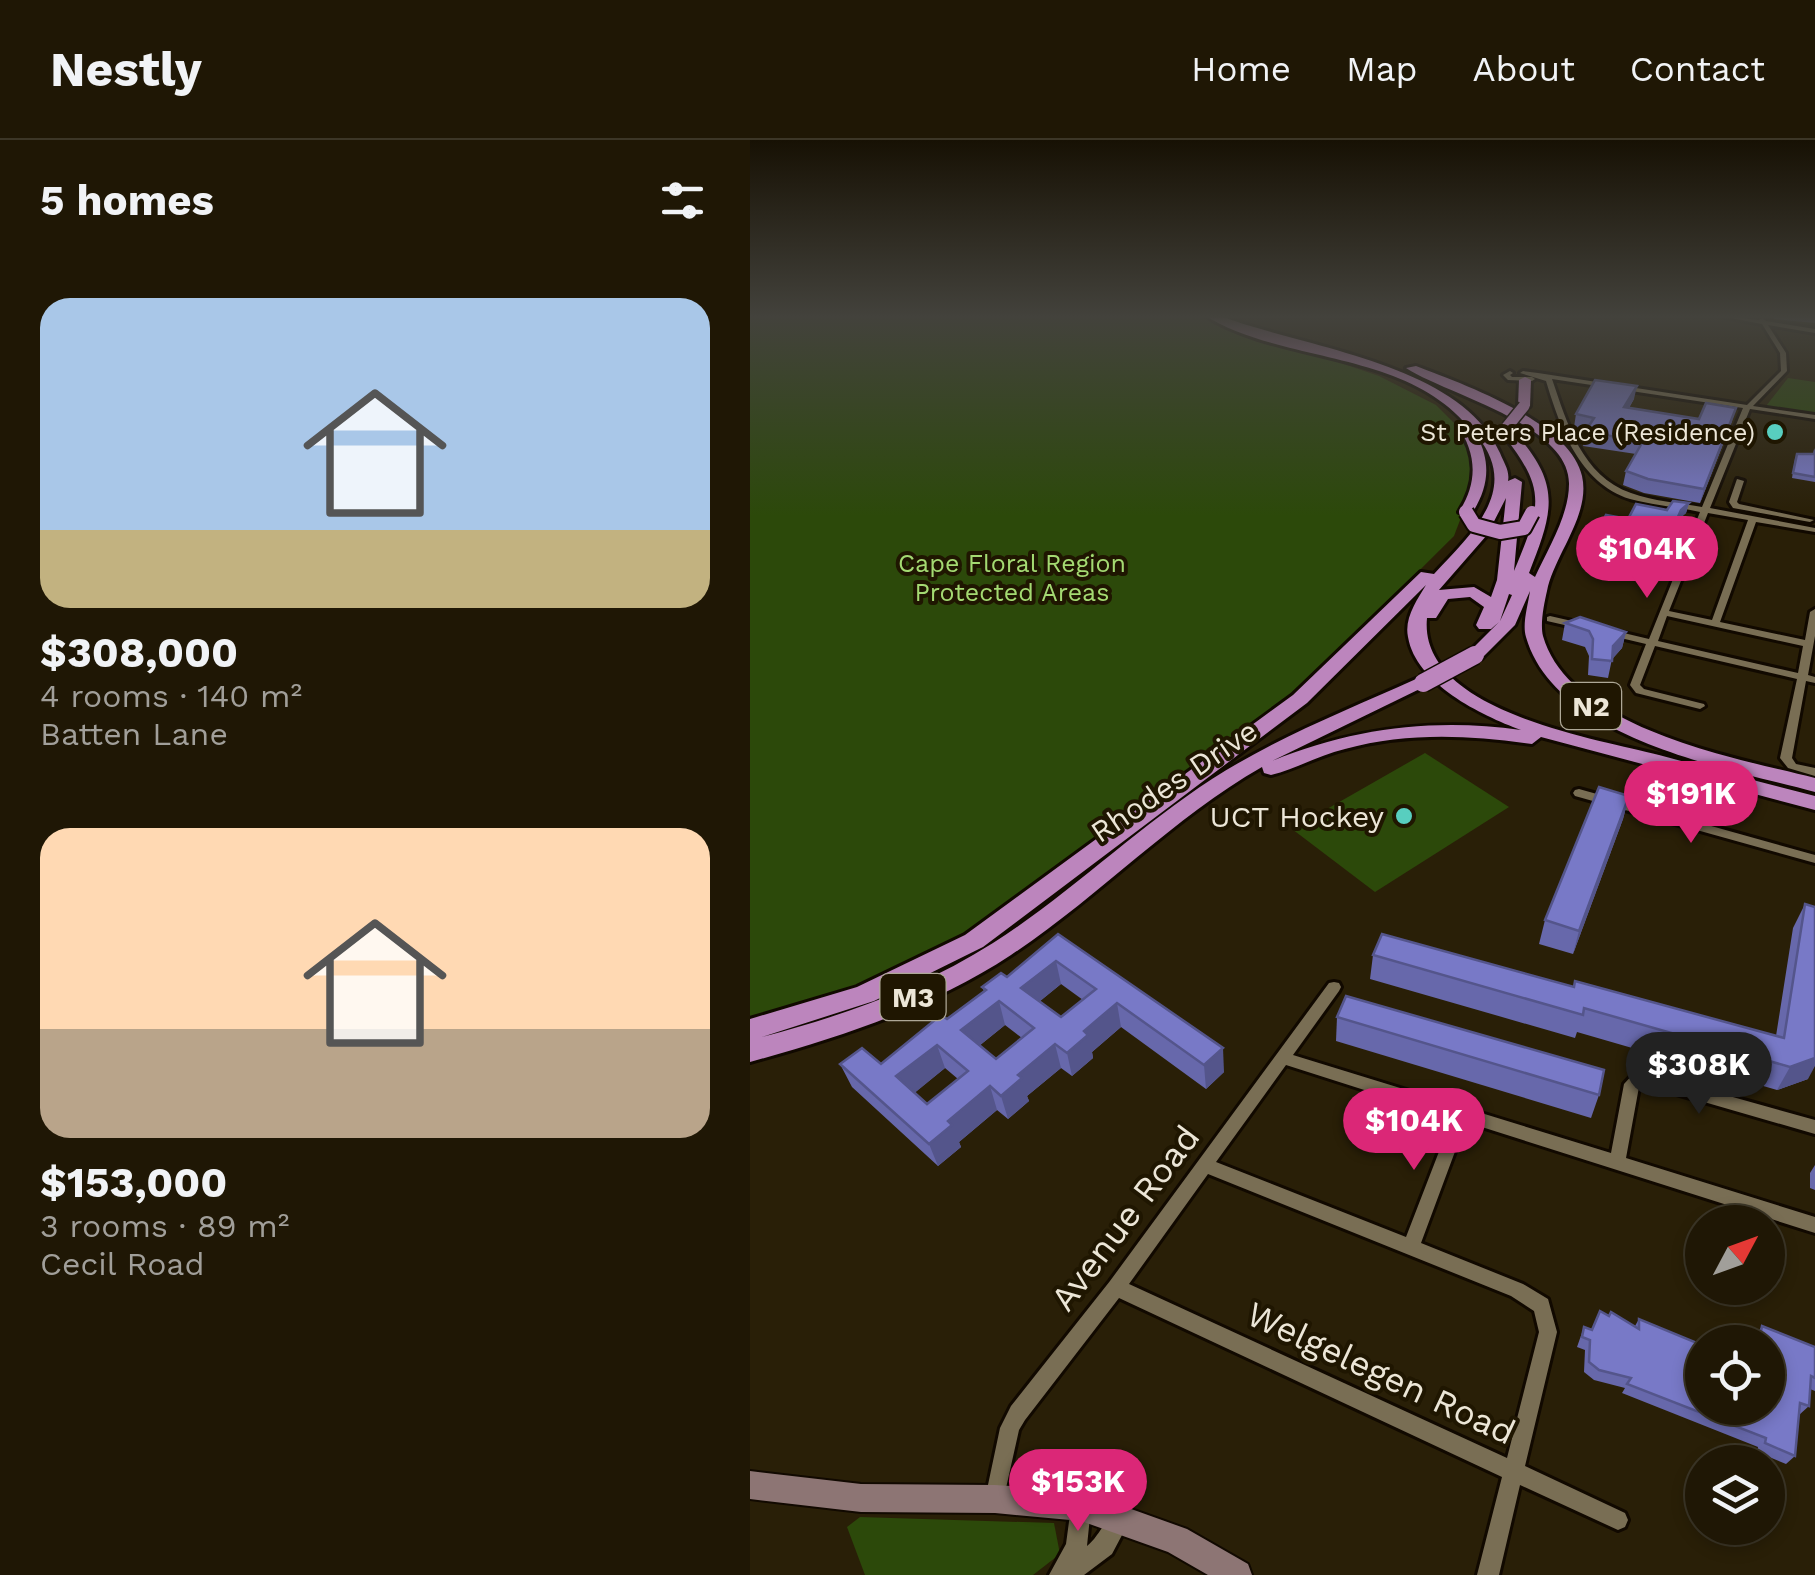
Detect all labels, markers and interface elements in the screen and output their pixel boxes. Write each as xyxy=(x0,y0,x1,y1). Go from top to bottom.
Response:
text: Nestly xyxy=(50,41,202,98)
text: Home xyxy=(1191,48,1291,90)
text: Map xyxy=(1346,48,1418,90)
text: About xyxy=(1473,48,1575,90)
text: Contact xyxy=(1630,48,1765,90)
icon: filters xyxy=(655,173,710,228)
text: 5 homes xyxy=(40,176,214,225)
icon: home xyxy=(285,363,465,543)
place label: St Peters Place (Residence) xyxy=(1420,418,1755,447)
marker: St Peters Place (Residence) xyxy=(1764,421,1786,443)
pin: $104K xyxy=(1577,516,1717,601)
text: $104K xyxy=(1598,529,1696,567)
park label: Cape Floral Region Protected Areas xyxy=(898,549,1126,607)
text: $308,000 xyxy=(40,628,238,677)
text: 4 rooms · 140 m² xyxy=(40,677,302,715)
road number: N2 xyxy=(1561,683,1621,729)
street label: Rhodes Drive xyxy=(1084,712,1264,850)
text: Batten Lane xyxy=(40,715,228,753)
pin: $191K xyxy=(1621,761,1761,846)
text: $191K xyxy=(1646,774,1736,812)
place label: UCT Hockey xyxy=(1210,799,1385,834)
marker: UCT Hockey xyxy=(1393,805,1415,827)
icon: home xyxy=(285,893,465,1073)
road number: M3 xyxy=(880,974,946,1020)
pin: $308K xyxy=(1629,1032,1769,1117)
text: $308K xyxy=(1648,1045,1750,1083)
pin: $104K xyxy=(1344,1088,1484,1173)
text: $104K xyxy=(1365,1101,1463,1139)
street label: Avenue Road xyxy=(1042,1117,1208,1319)
text: $153,000 xyxy=(40,1158,227,1207)
north arrow xyxy=(1685,1205,1785,1305)
map controls xyxy=(1685,1205,1785,1545)
text: 3 rooms · 89 m² xyxy=(40,1207,289,1245)
text: Cecil Road xyxy=(40,1245,205,1283)
street label: Welgelegen Road xyxy=(1240,1292,1522,1454)
button: locate xyxy=(1685,1325,1785,1425)
button: layers xyxy=(1685,1445,1785,1545)
pin: $153K xyxy=(1008,1449,1148,1534)
text: $153K xyxy=(1031,1462,1125,1500)

